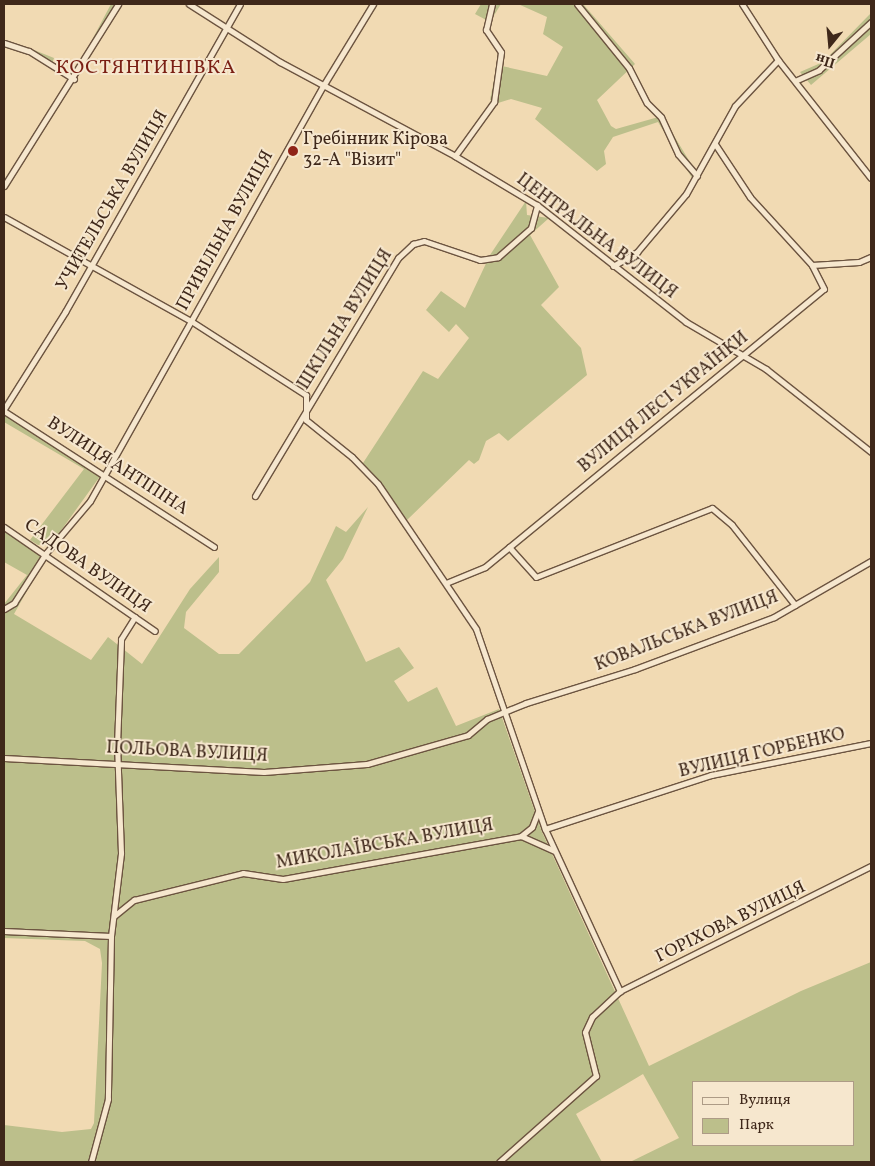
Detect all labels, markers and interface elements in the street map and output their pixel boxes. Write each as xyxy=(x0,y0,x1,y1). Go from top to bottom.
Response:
north arrow xyxy=(805,20,855,70)
text: Пн xyxy=(813,48,838,72)
district label: КОСТЯНТИНІВКА xyxy=(54,56,238,80)
street label: УЧИТЕЛЬСЬКА ВУЛИЦЯ xyxy=(52,107,174,295)
place label: Гребінник Кірова 32-А "Візит" xyxy=(303,130,448,172)
marker: Гребінник Кірова 32-А "Візит" xyxy=(287,145,299,157)
street label: ПРИВІЛЬНА ВУЛИЦЯ xyxy=(173,147,279,315)
street label: ЦЕНТРАЛЬНА ВУЛИЦЯ xyxy=(511,170,681,304)
street label: ШКІЛЬНА ВУЛИЦЯ xyxy=(294,246,398,394)
street label: ВУЛИЦЯ ЛЕСІ УКРАЇНКИ xyxy=(575,328,753,478)
street label: ВУЛИЦЯ АНТІПІНА xyxy=(42,413,192,521)
street label: САДОВА ВУЛИЦЯ xyxy=(20,515,154,619)
street label: КОВАЛЬСЬКА ВУЛИЦЯ xyxy=(592,587,782,677)
street label: ВУЛИЦЯ ГОРБЕНКО xyxy=(677,724,847,784)
street label: ПОЛЬОВА ВУЛИЦЯ xyxy=(106,738,268,768)
street label: МИКОЛАЇВСЬКА ВУЛИЦЯ xyxy=(275,815,495,875)
street label: ГОРІХОВА ВУЛИЦЯ xyxy=(652,877,810,969)
legend xyxy=(692,1081,855,1146)
text: Вулиця xyxy=(739,1090,790,1111)
text: Парк xyxy=(739,1115,774,1136)

